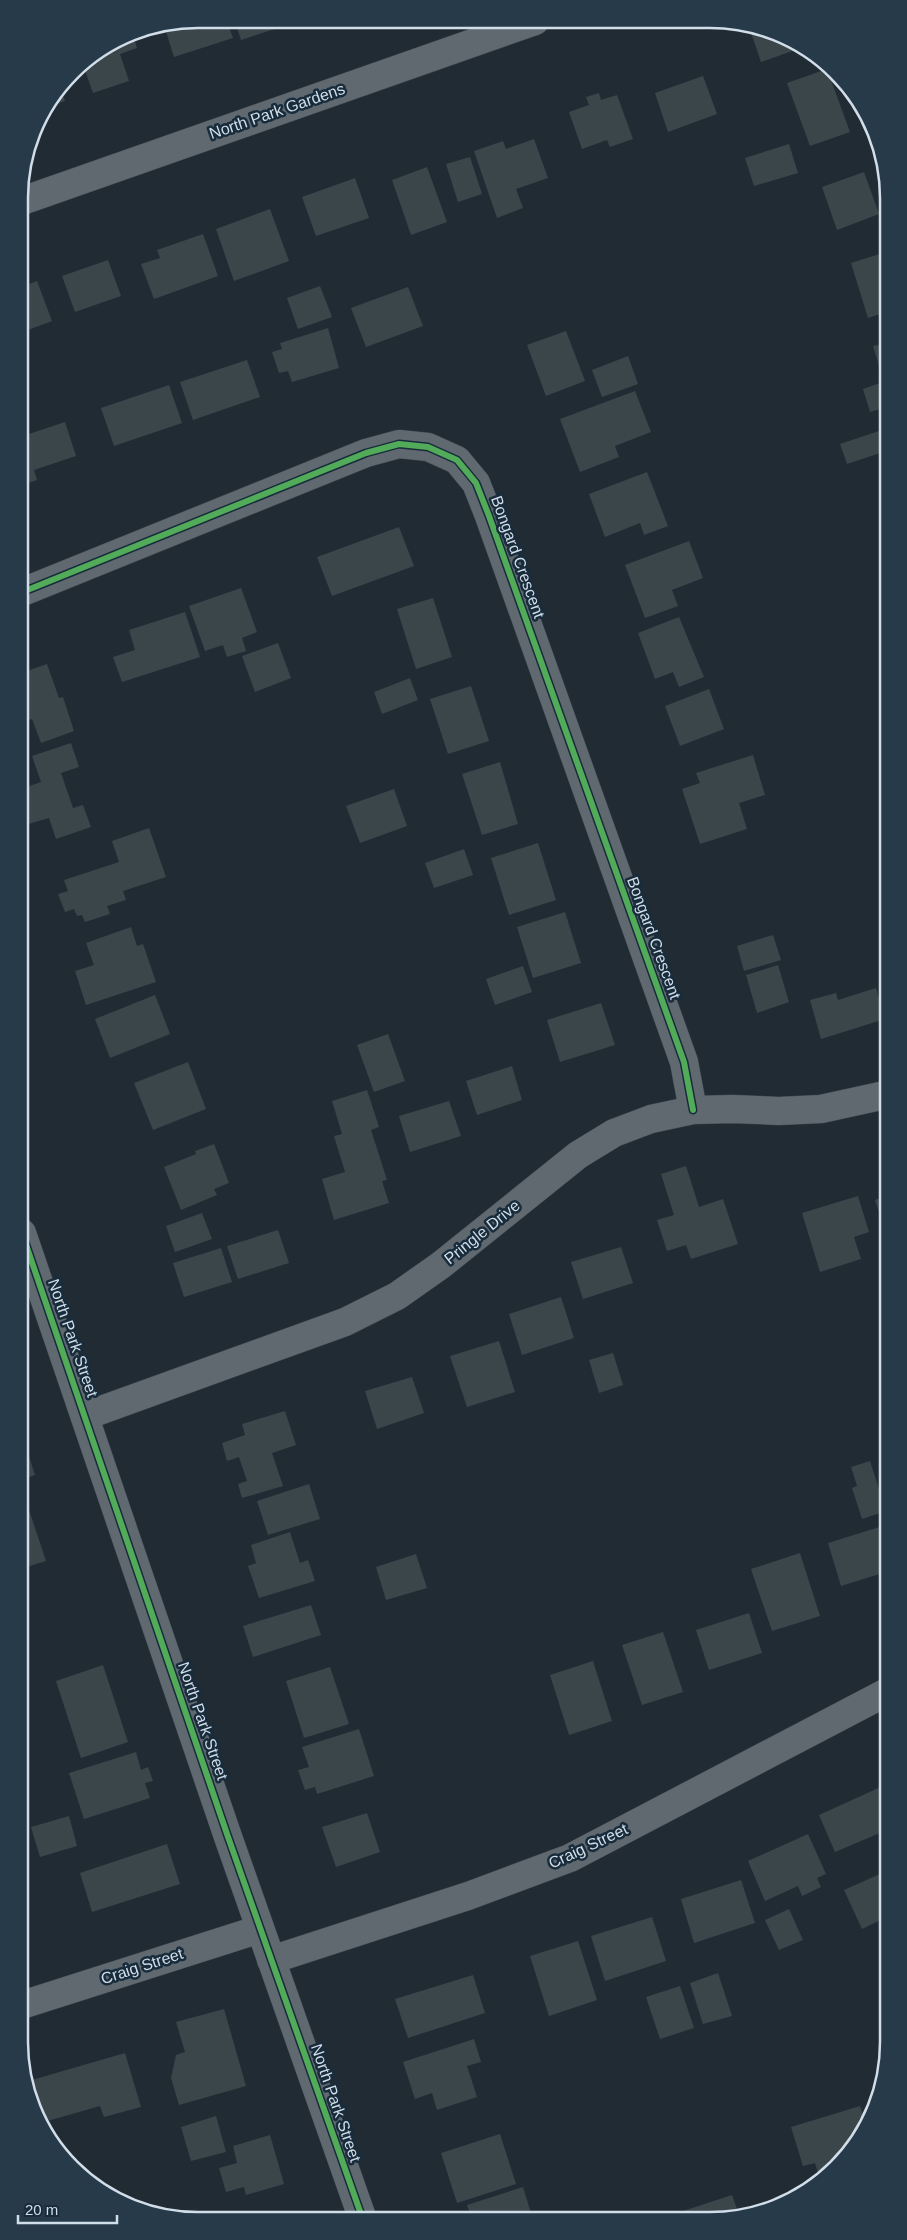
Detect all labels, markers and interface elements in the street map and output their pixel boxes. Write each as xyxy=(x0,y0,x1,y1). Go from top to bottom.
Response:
street label: North Park Gardens xyxy=(207,80,347,142)
street label: Bongard Crescent xyxy=(488,493,548,621)
street label: Bongard Crescent xyxy=(624,874,684,1002)
street label: Pringle Drive xyxy=(441,1197,523,1267)
street label: North Park Street xyxy=(45,1277,101,1400)
street label: North Park Street xyxy=(175,1660,231,1783)
street label: Craig Street xyxy=(546,1820,631,1872)
street label: Craig Street xyxy=(99,1945,186,1987)
street label: North Park Street xyxy=(308,2042,364,2165)
scale bar xyxy=(18,2192,116,2224)
text: 20 m xyxy=(25,2201,58,2218)

